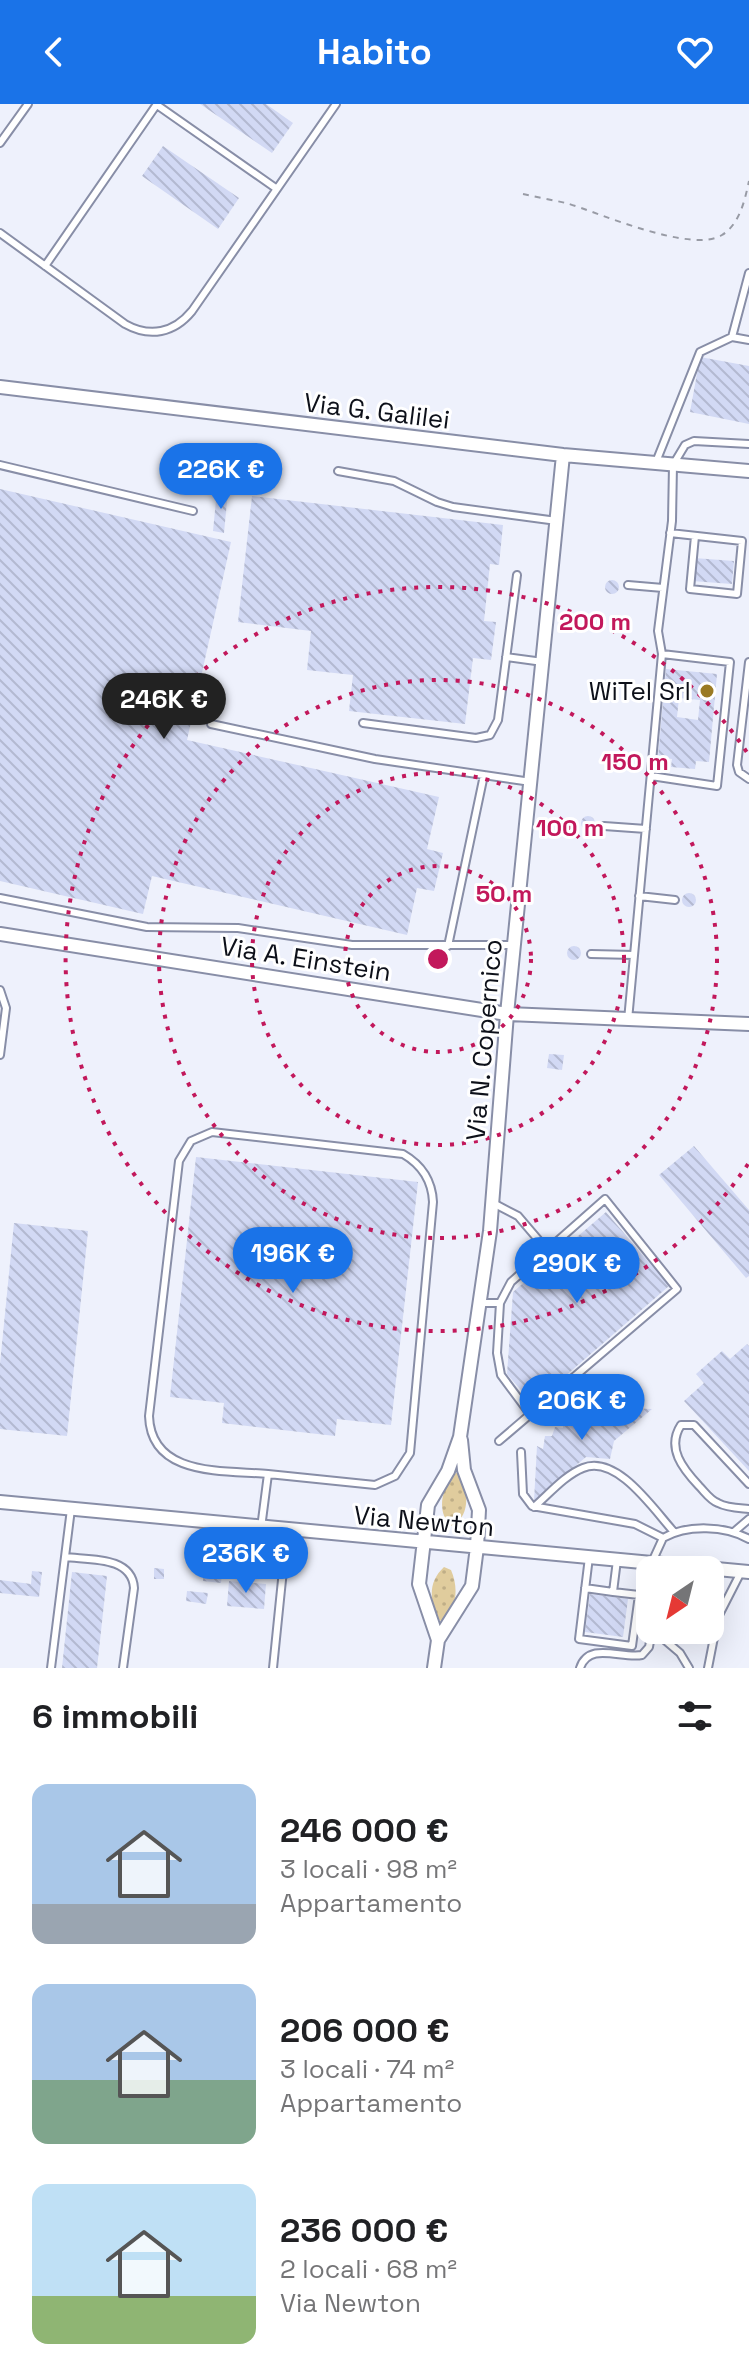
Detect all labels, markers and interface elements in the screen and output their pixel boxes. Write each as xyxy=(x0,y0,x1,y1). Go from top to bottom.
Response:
text: Habito xyxy=(317,29,432,75)
icon: back xyxy=(32,30,76,74)
icon: heart xyxy=(673,30,717,74)
street label: Via G. Galilei xyxy=(302,385,452,437)
pin: 226K € xyxy=(156,443,286,511)
text: 226K € xyxy=(177,452,265,486)
text: 200 m xyxy=(559,606,631,637)
pin: 246K € xyxy=(99,673,229,741)
place label: WiTel Srl xyxy=(589,674,691,708)
text: 246K € xyxy=(120,682,208,716)
marker: WiTel Srl xyxy=(698,682,716,700)
text: 150 m xyxy=(601,746,669,777)
text: 100 m xyxy=(536,812,604,843)
text: 50 m xyxy=(476,878,532,909)
street label: Via A. Einstein xyxy=(218,929,394,989)
street label: Via N. Copernico xyxy=(458,938,510,1142)
centre of rings xyxy=(424,945,452,973)
pin: 196K € xyxy=(228,1227,358,1295)
text: 196K € xyxy=(251,1236,335,1270)
pin: 290K € xyxy=(512,1237,642,1305)
text: 290K € xyxy=(533,1246,621,1280)
pin: 206K € xyxy=(517,1374,647,1442)
text: 206K € xyxy=(538,1383,626,1417)
street label: Via Newton xyxy=(352,1498,496,1544)
pin: 236K € xyxy=(181,1527,311,1595)
text: 236K € xyxy=(202,1536,290,1570)
north arrow xyxy=(636,1556,724,1644)
map controls xyxy=(636,1556,724,1644)
icon: filters xyxy=(673,1694,717,1738)
text: 6 immobili xyxy=(32,1695,198,1738)
text: 246 000 € xyxy=(280,1809,449,1852)
icon: home xyxy=(96,1816,192,1912)
text: 3 locali · 98 m² xyxy=(280,1852,457,1886)
text: Appartamento xyxy=(280,1886,462,1920)
text: 206 000 € xyxy=(280,2009,450,2052)
icon: home xyxy=(96,2016,192,2112)
text: 3 locali · 74 m² xyxy=(280,2052,454,2086)
text: Appartamento xyxy=(280,2086,462,2120)
text: 236 000 € xyxy=(280,2209,448,2252)
icon: home xyxy=(96,2216,192,2312)
text: 2 locali · 68 m² xyxy=(280,2252,457,2286)
text: Via Newton xyxy=(280,2286,421,2320)

